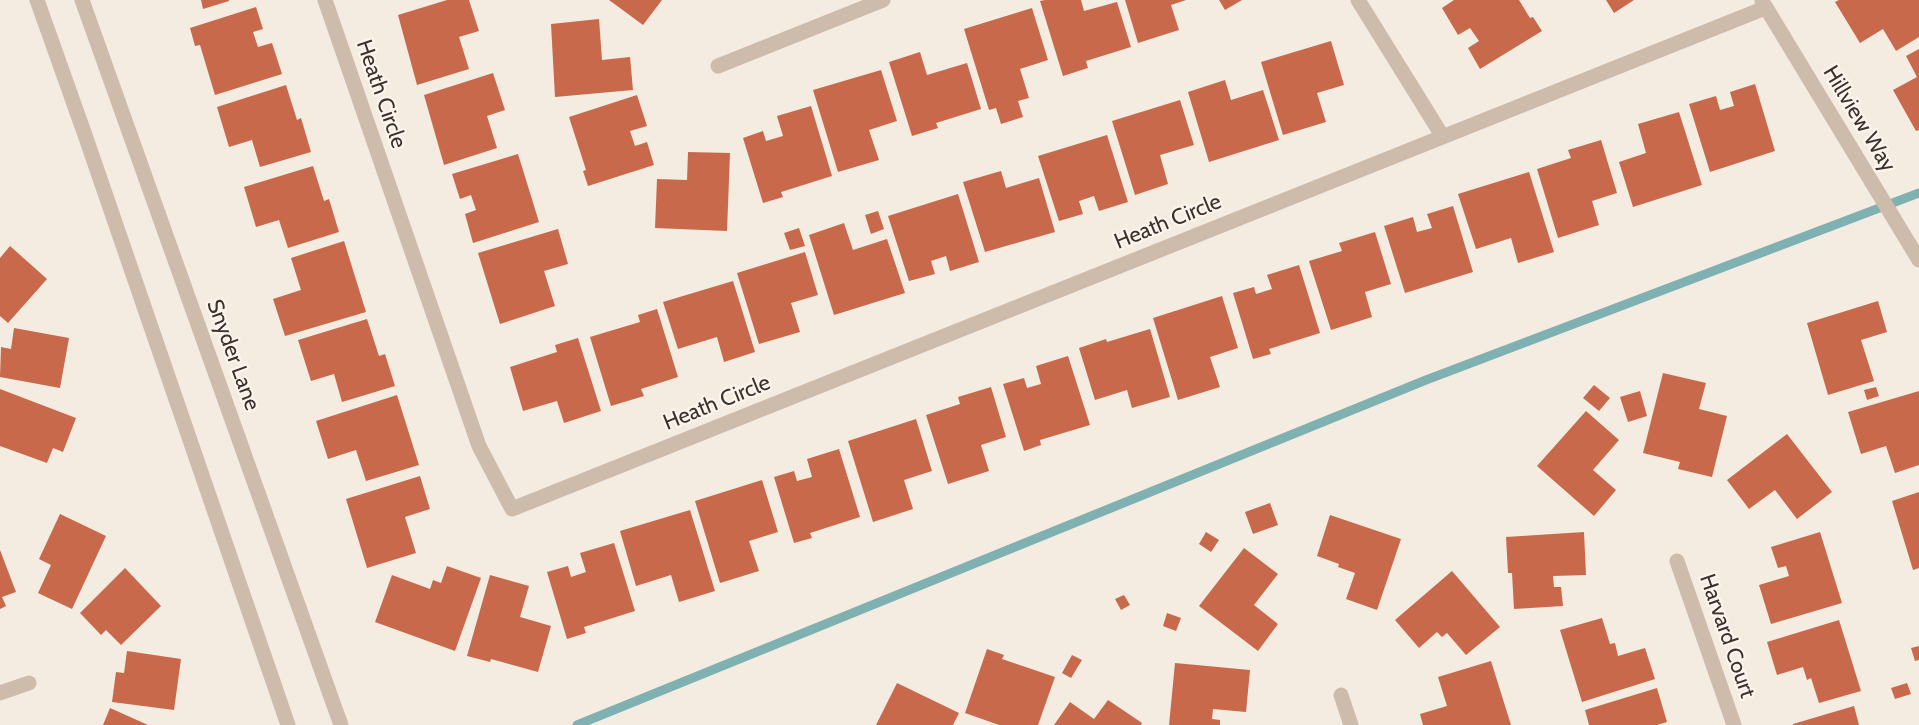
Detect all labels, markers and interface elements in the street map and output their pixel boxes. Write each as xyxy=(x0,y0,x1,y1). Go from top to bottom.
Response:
street label: Heath Circle xyxy=(350,36,412,152)
street label: Hillview Way xyxy=(1817,61,1901,177)
street label: Heath Circle xyxy=(1111,189,1225,255)
street label: Snyder Lane xyxy=(201,296,265,414)
street label: Heath Circle xyxy=(660,370,774,436)
street label: Harvard Court xyxy=(1693,571,1761,701)

